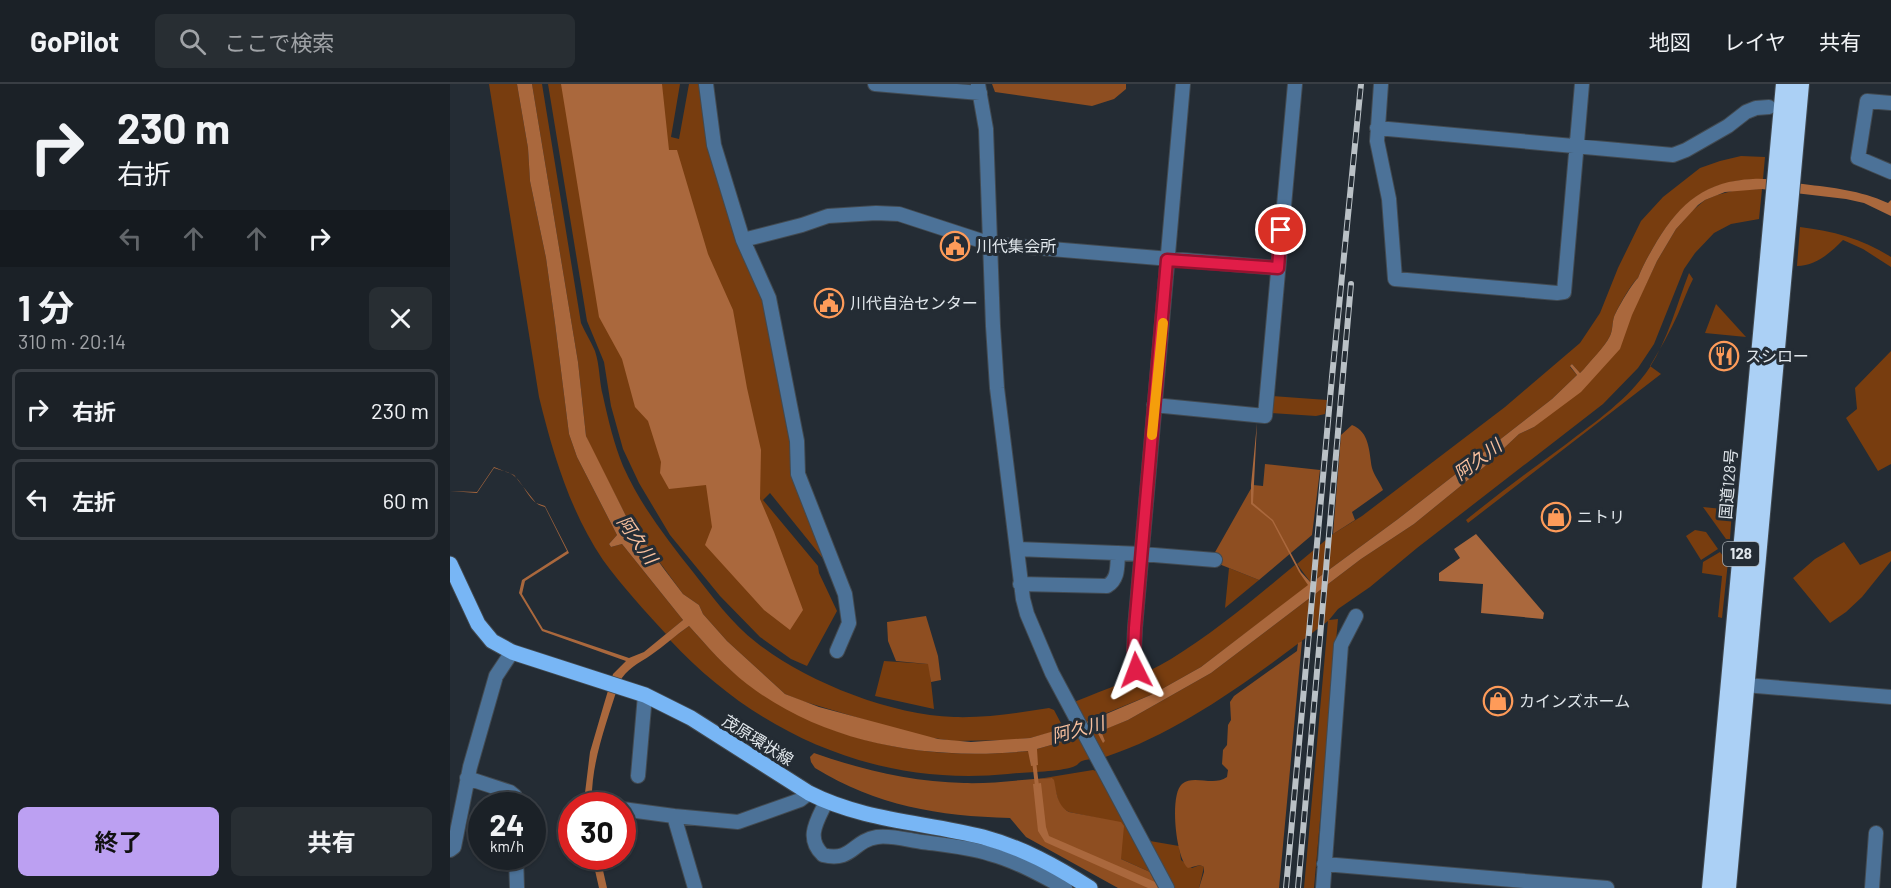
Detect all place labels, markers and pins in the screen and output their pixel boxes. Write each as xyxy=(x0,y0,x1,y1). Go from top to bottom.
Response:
pin xyxy=(1255,204,1306,255)
public building icon: 川代集会所 xyxy=(939,230,971,262)
place label: 川代集会所 xyxy=(976,236,1056,255)
public building icon: 川代自治センター xyxy=(813,287,845,319)
place label: 川代自治センター xyxy=(850,293,978,312)
restaurant icon: スシロー xyxy=(1708,340,1740,372)
place label: スシロー xyxy=(1745,346,1809,365)
shop icon: ニトリ xyxy=(1540,501,1572,533)
place label: ニトリ xyxy=(1577,507,1625,526)
shop icon: カインズホーム xyxy=(1482,685,1514,717)
place label: カインズホーム xyxy=(1519,691,1630,710)

